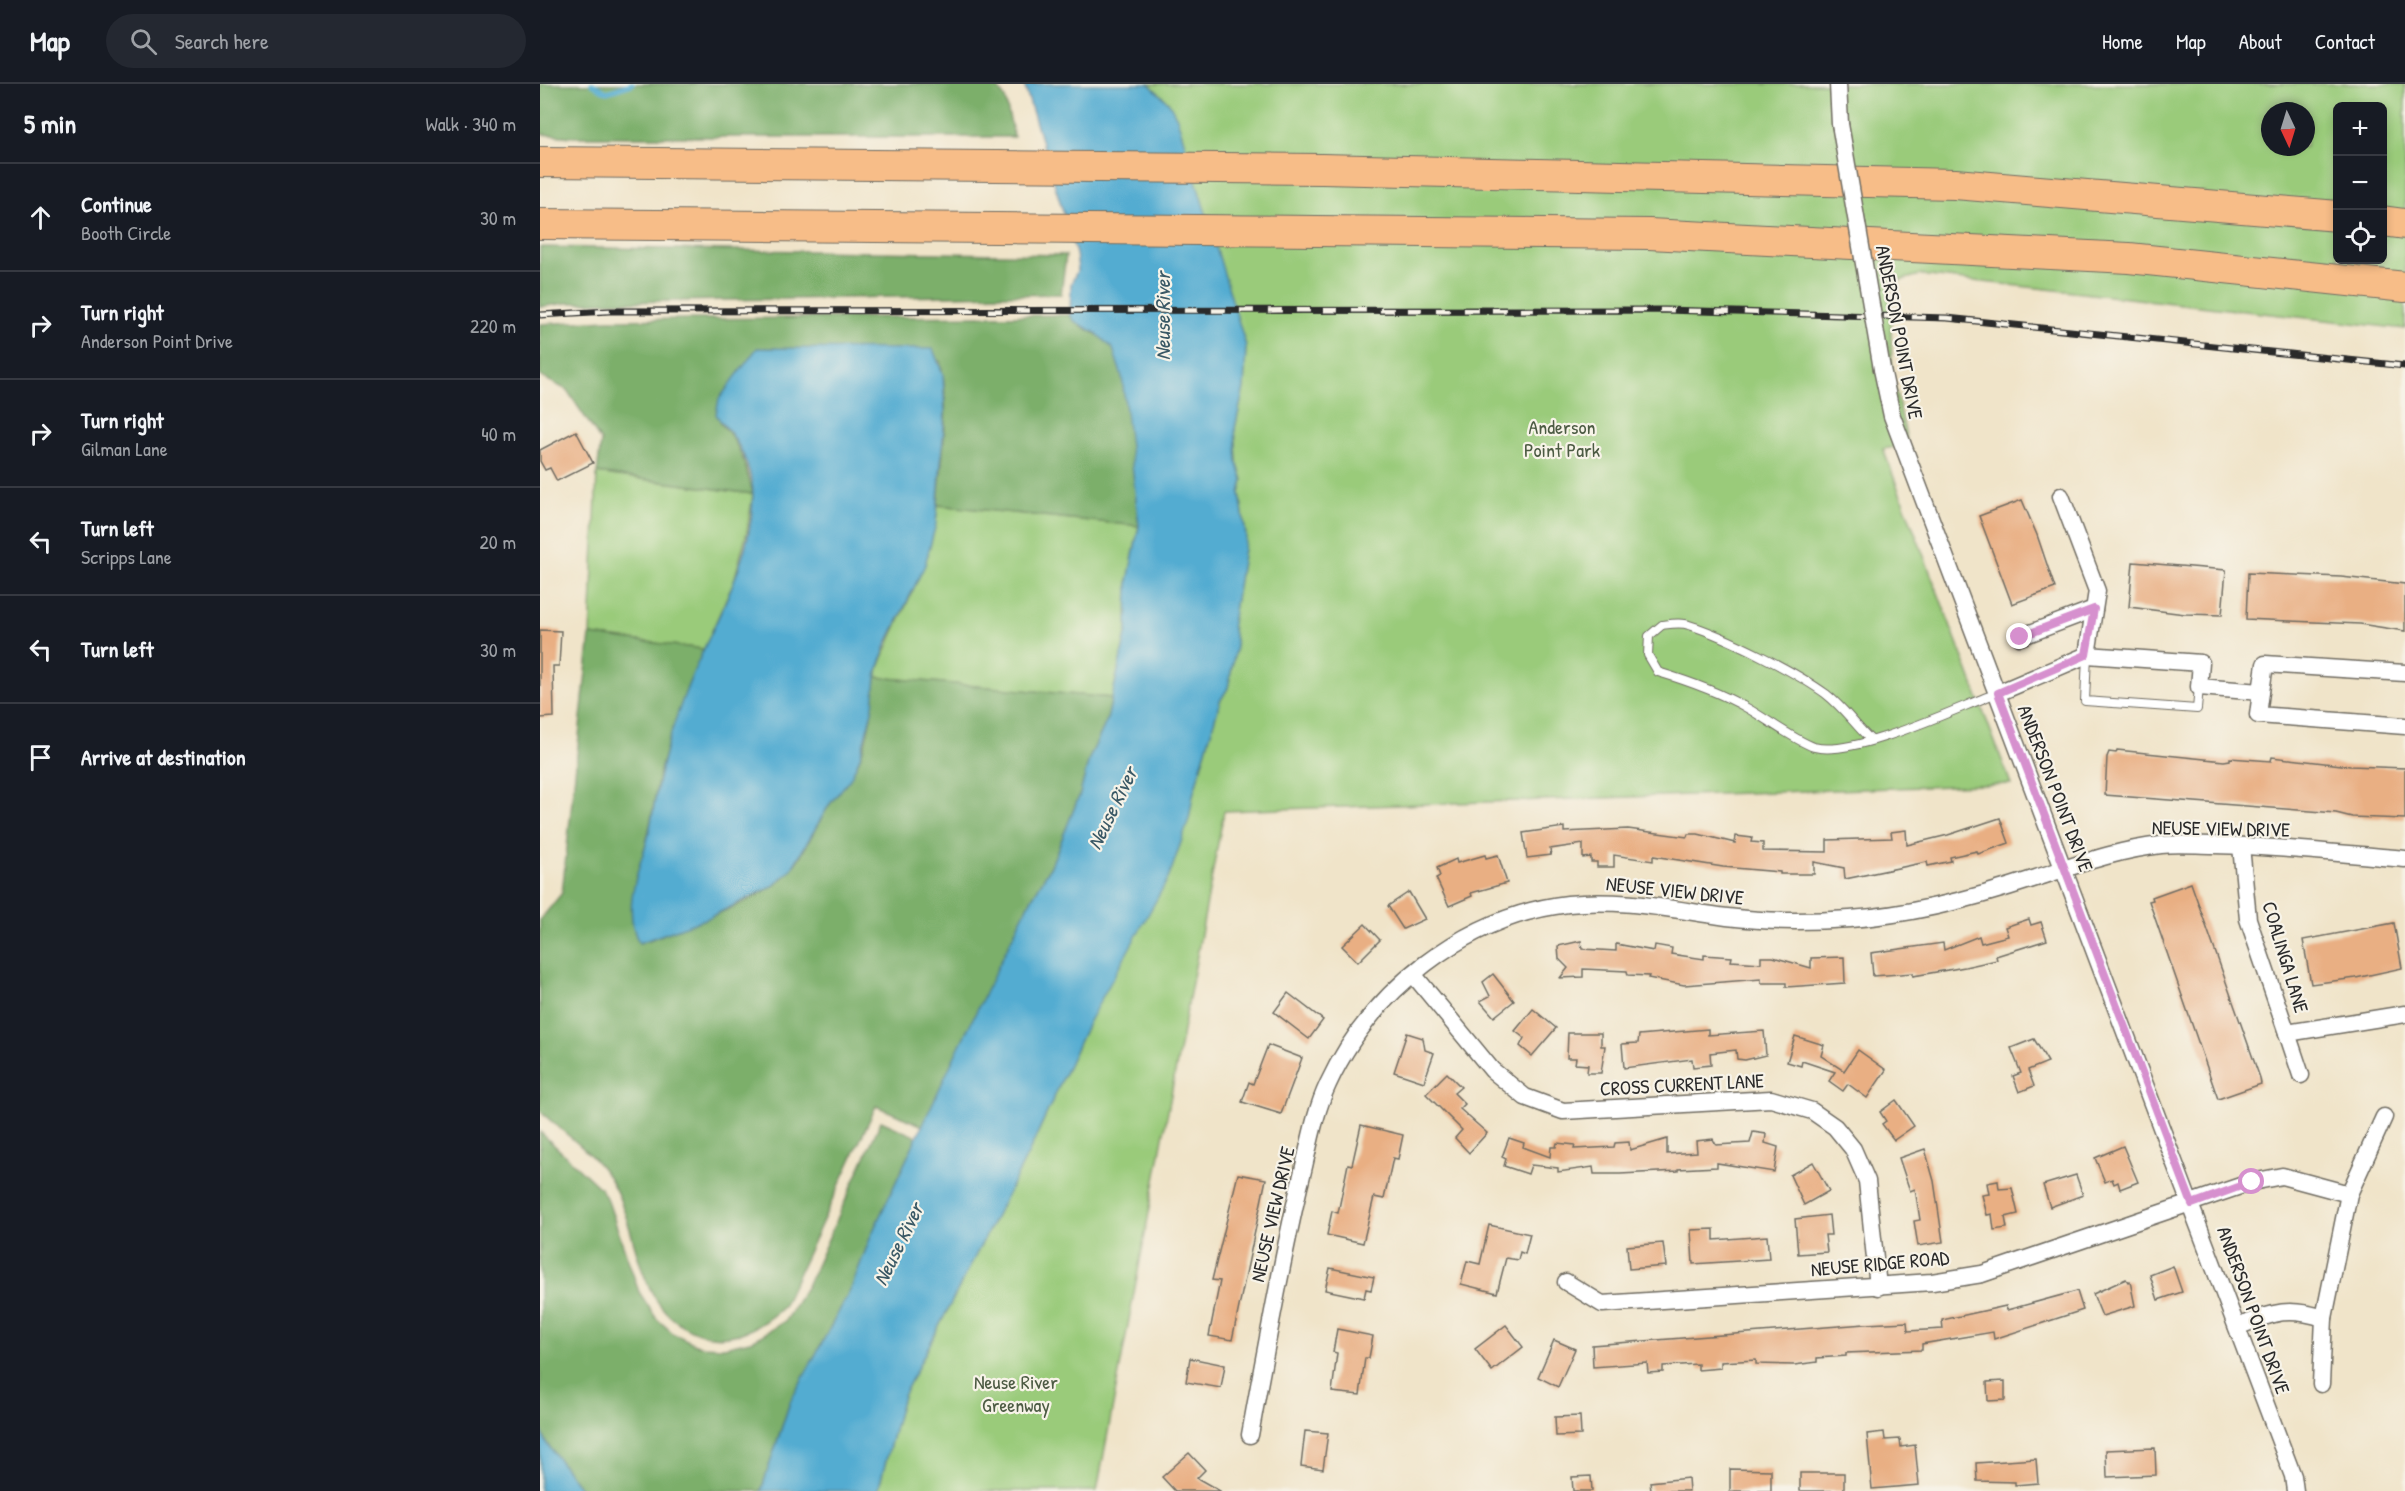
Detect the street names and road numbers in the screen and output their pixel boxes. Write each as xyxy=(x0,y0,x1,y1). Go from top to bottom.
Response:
street label: ANDERSON POINT DRIVE xyxy=(1870,243,1930,421)
street label: ANDERSON POINT DRIVE xyxy=(2012,701,2100,875)
street label: NEUSE VIEW DRIVE xyxy=(2152,813,2290,843)
street label: NEUSE VIEW DRIVE xyxy=(1605,869,1745,911)
street label: COALINGA LANE xyxy=(2256,898,2316,1016)
street label: CROSS CURRENT LANE xyxy=(1599,1066,1765,1102)
street label: NEUSE VIEW DRIVE xyxy=(1243,1144,1301,1284)
street label: ANDERSON POINT DRIVE xyxy=(2211,1222,2297,1398)
street label: NEUSE RIDGE ROAD xyxy=(1810,1243,1951,1283)

